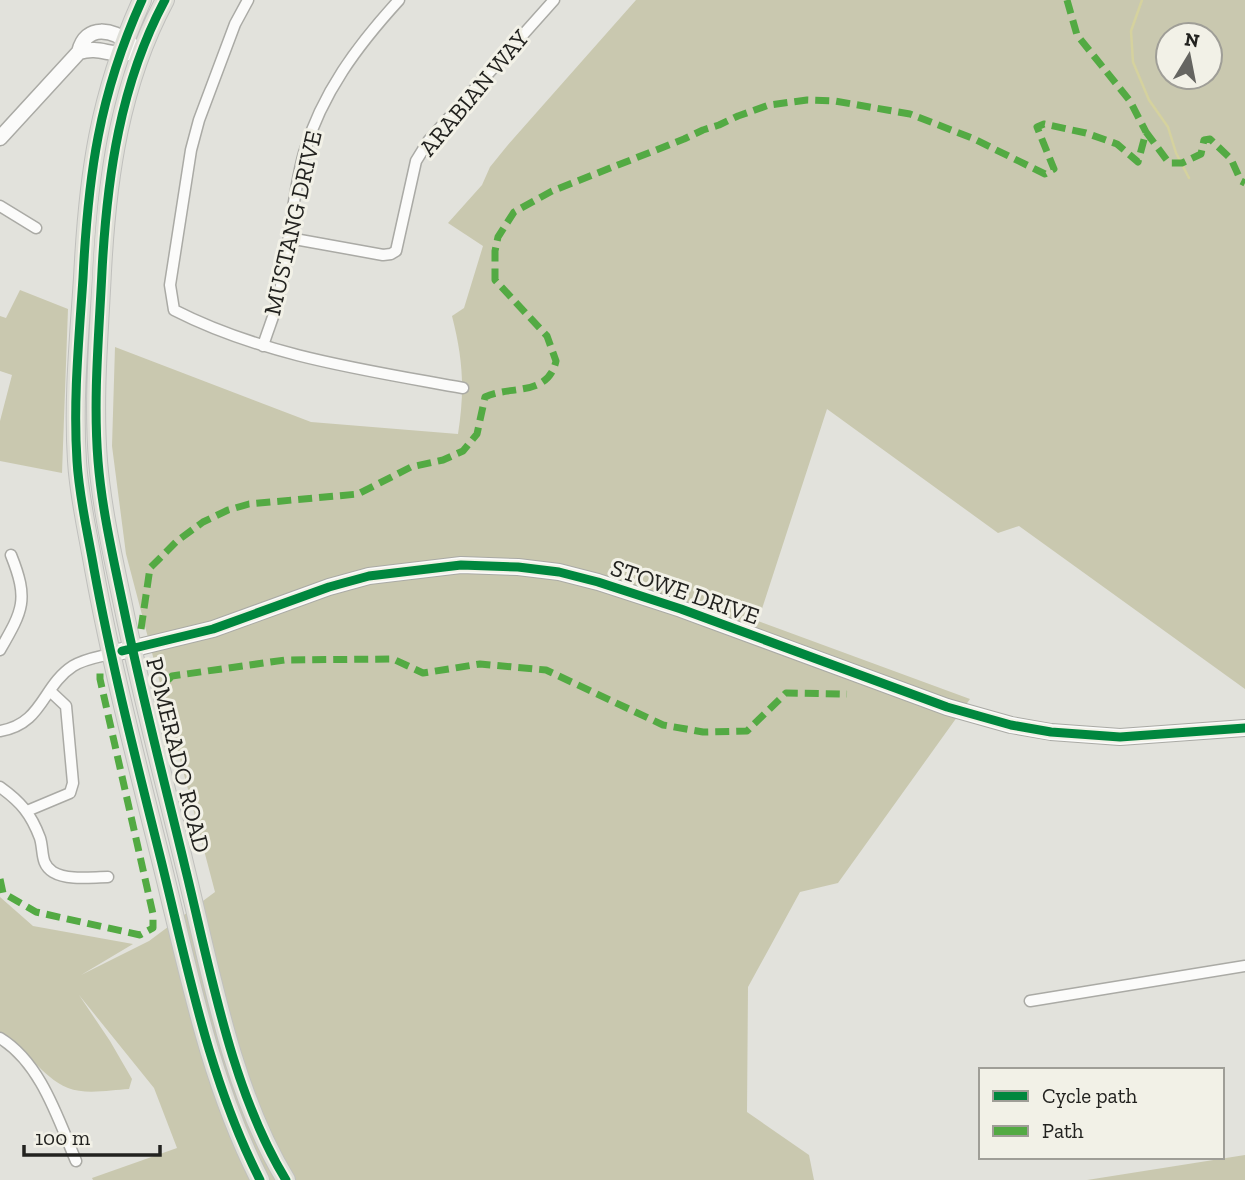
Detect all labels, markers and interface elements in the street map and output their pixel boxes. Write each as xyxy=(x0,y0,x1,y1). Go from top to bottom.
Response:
north arrow xyxy=(1154,21,1224,91)
street label: ARABIAN WAY xyxy=(413,24,535,162)
text: N xyxy=(1183,27,1201,52)
street label: MUSTANG DRIVE xyxy=(257,128,328,318)
street label: STOWE DRIVE xyxy=(607,553,763,631)
street label: POMERADO ROAD xyxy=(140,654,217,856)
legend xyxy=(979,1068,1224,1159)
text: Cycle path xyxy=(1042,1083,1137,1108)
scale bar xyxy=(24,1114,161,1158)
text: Path xyxy=(1042,1118,1084,1143)
text: 100 m xyxy=(35,1125,90,1150)

